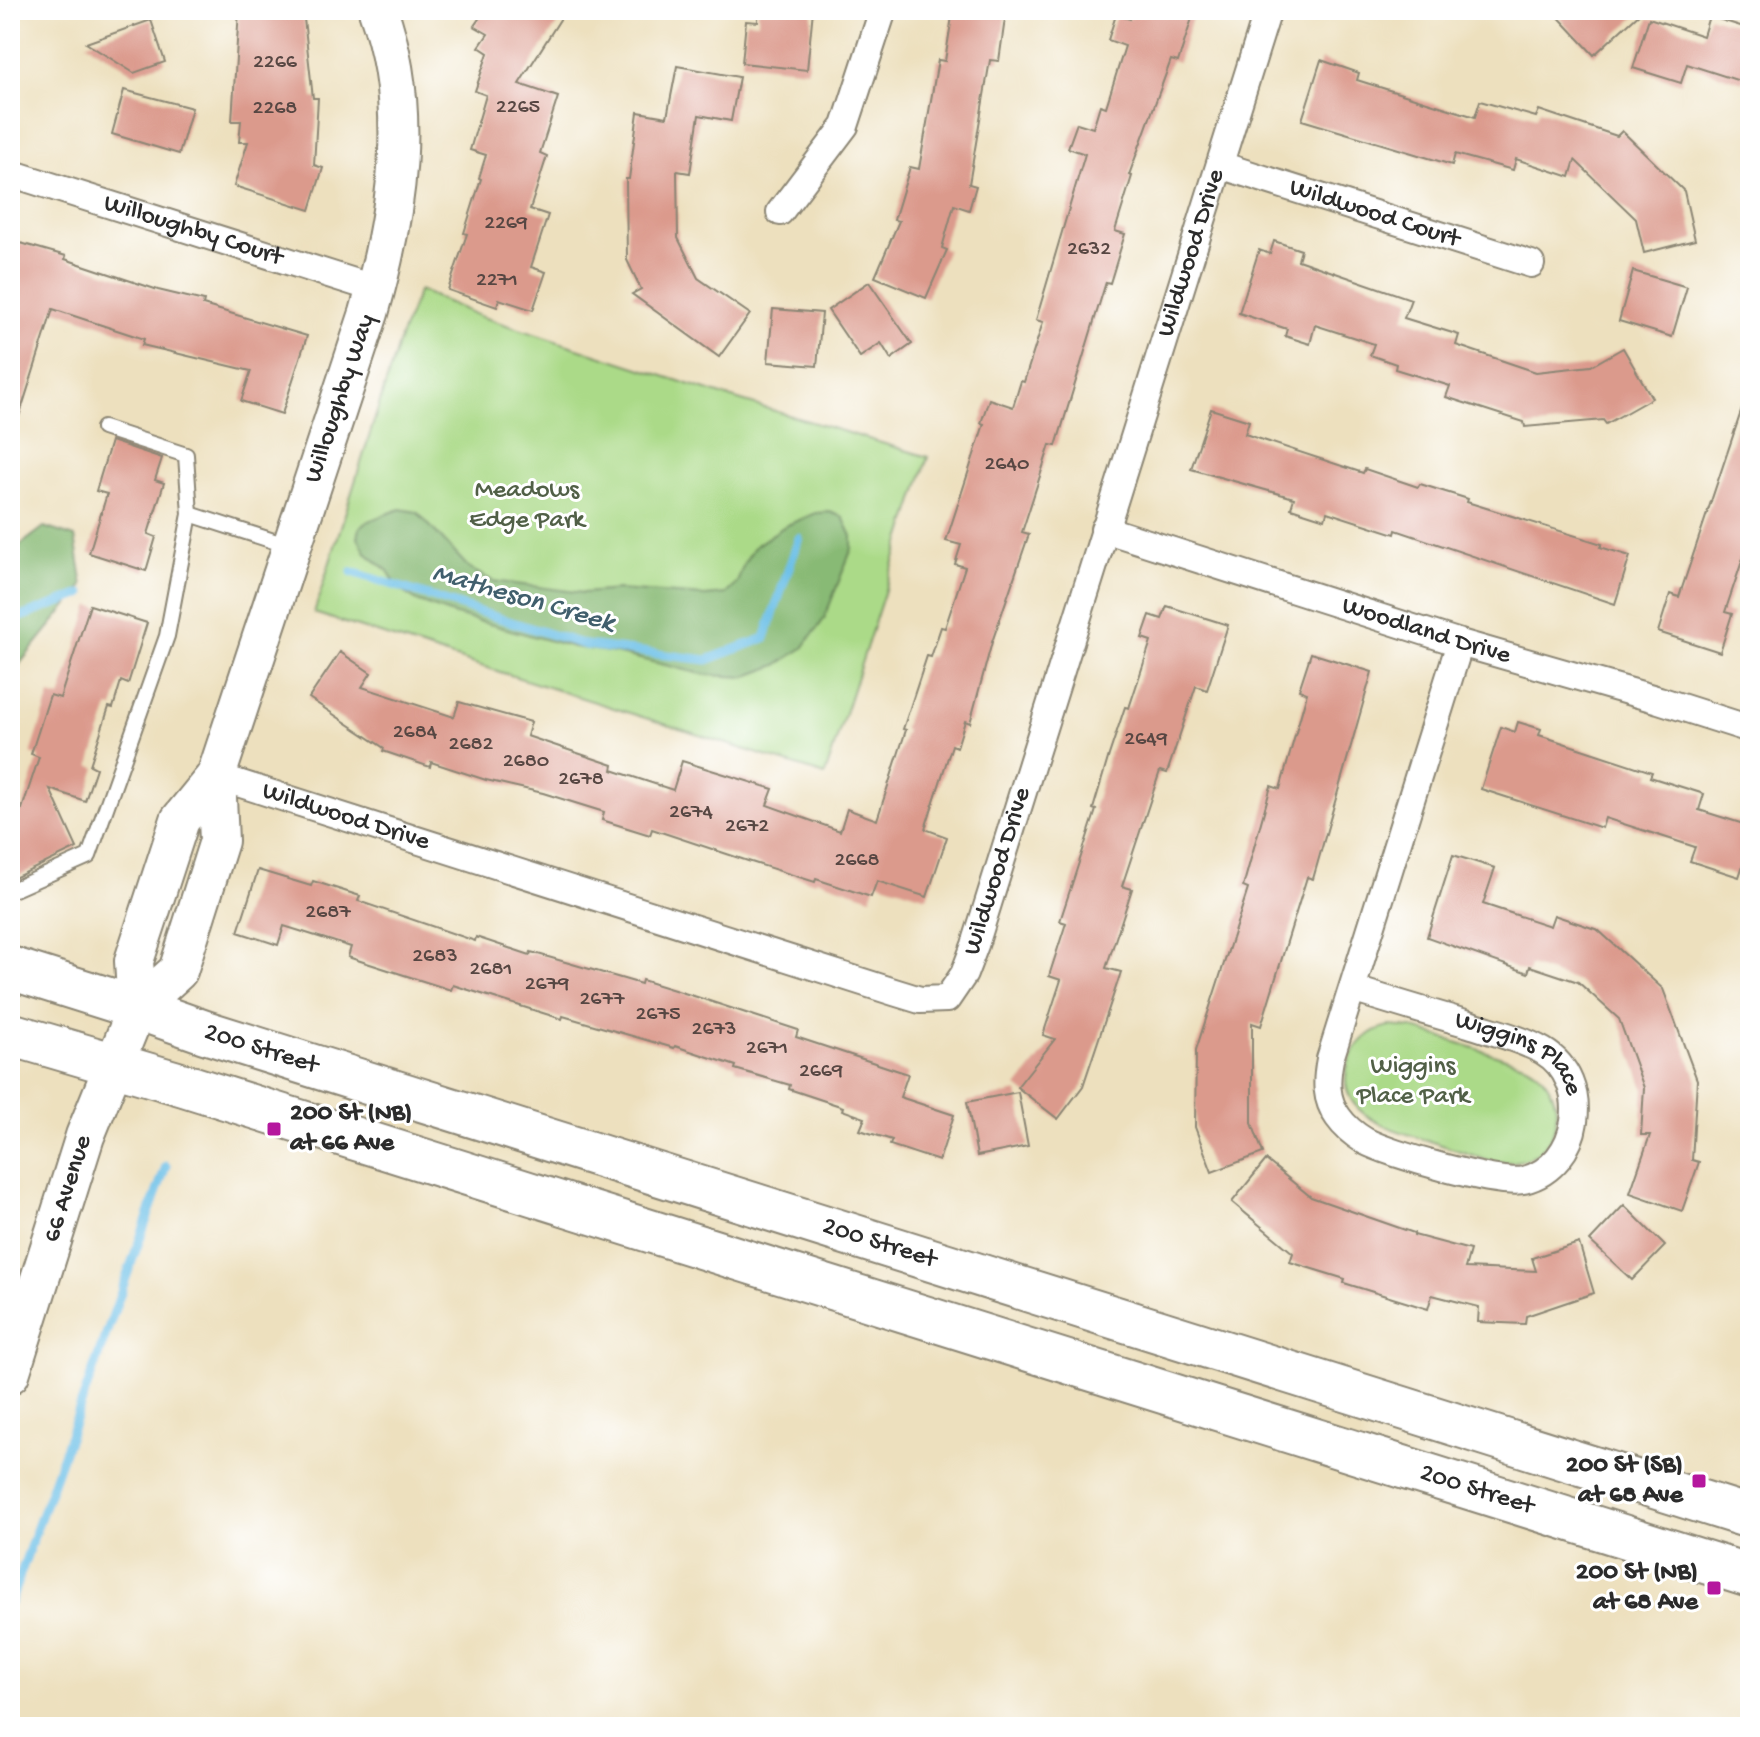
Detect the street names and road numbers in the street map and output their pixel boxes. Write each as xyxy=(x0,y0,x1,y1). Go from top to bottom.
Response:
street label: Wildwood Drive xyxy=(1151,165,1233,341)
street label: Wildwood Court xyxy=(1285,173,1466,256)
street label: Willoughby Court xyxy=(100,188,289,275)
street label: Willoughby Way xyxy=(298,310,383,487)
street label: Woodland Drive xyxy=(1338,591,1515,672)
street label: Wildwood Drive xyxy=(258,776,434,859)
street label: Wildwood Drive xyxy=(957,783,1039,959)
street label: Wiggins Place xyxy=(1451,1005,1589,1100)
street label: 200 Street xyxy=(200,1017,324,1083)
street label: 66 Avenue xyxy=(37,1131,100,1246)
street label: 200 Street xyxy=(818,1211,942,1277)
street label: 200 Street xyxy=(1416,1458,1540,1523)

